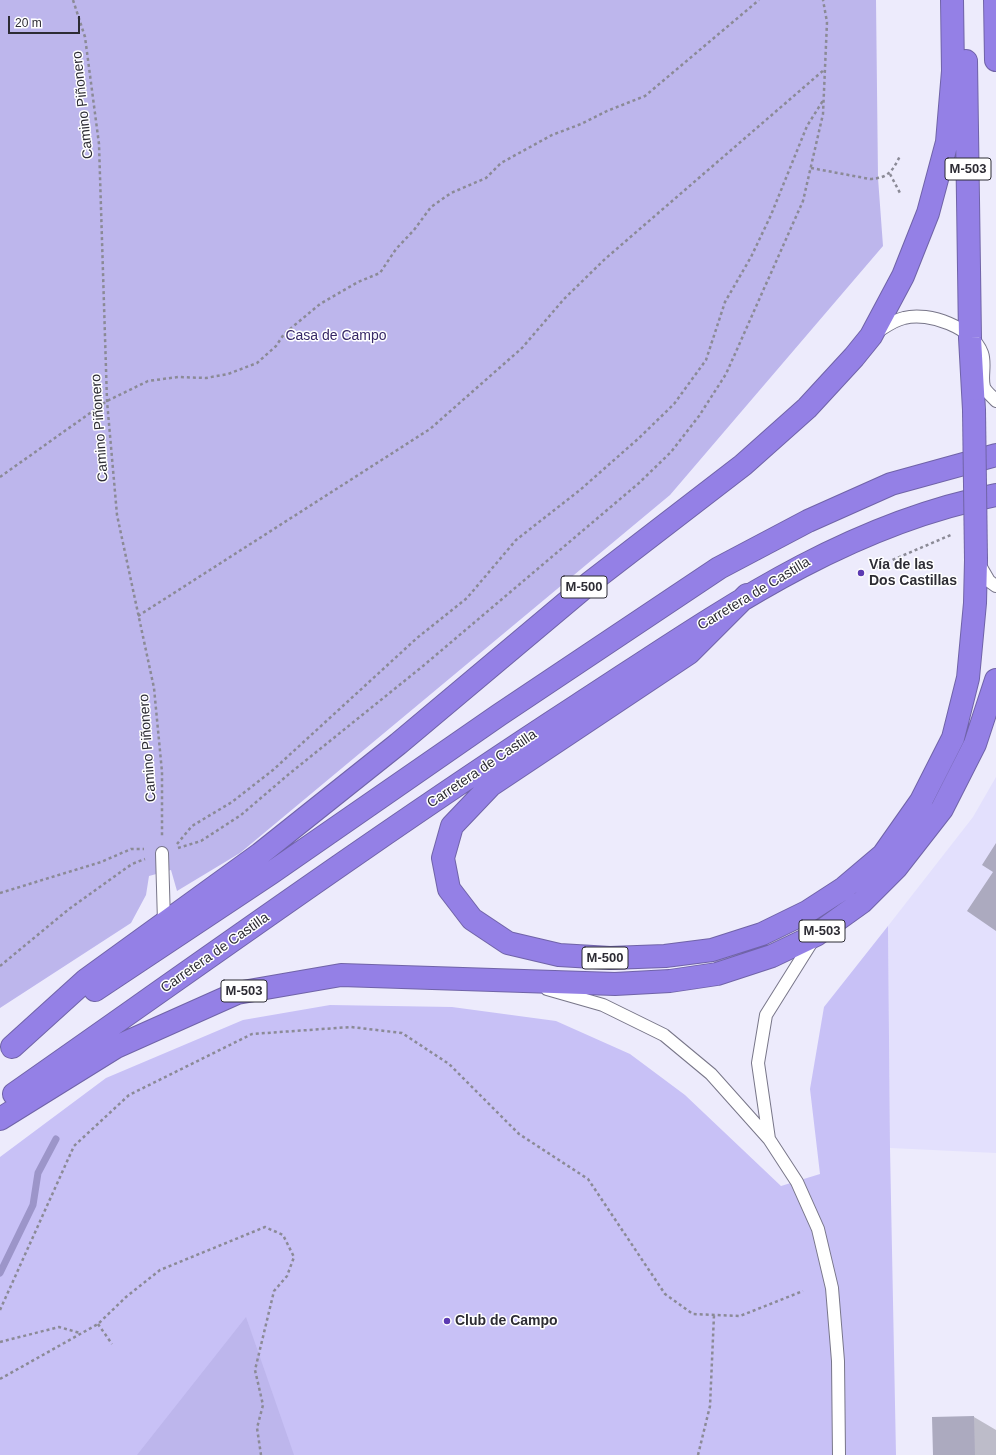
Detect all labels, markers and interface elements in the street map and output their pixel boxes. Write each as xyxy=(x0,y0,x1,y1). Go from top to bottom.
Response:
scale bar xyxy=(10,8,82,34)
text: 20 m xyxy=(15,16,42,30)
street label: Camino Piñonero xyxy=(69,50,97,160)
road number: M-503 xyxy=(945,158,991,180)
park label: Casa de Campo xyxy=(285,328,387,344)
street label: Camino Piñonero xyxy=(88,373,112,483)
street label: Carretera de Castilla xyxy=(695,554,813,634)
place label: Vía de las Dos Castillas xyxy=(869,557,957,590)
marker: Vía de las Dos Castillas xyxy=(856,568,866,578)
road number: M-500 xyxy=(561,576,607,598)
street label: Camino Piñonero xyxy=(136,693,160,803)
street label: Carretera de Castilla xyxy=(424,726,540,812)
street label: Carretera de Castilla xyxy=(158,909,272,997)
road number: M-503 xyxy=(799,920,845,942)
road number: M-500 xyxy=(582,947,628,969)
road number: M-503 xyxy=(221,980,267,1002)
place label: Club de Campo xyxy=(455,1313,558,1329)
marker: Club de Campo xyxy=(442,1316,452,1326)

